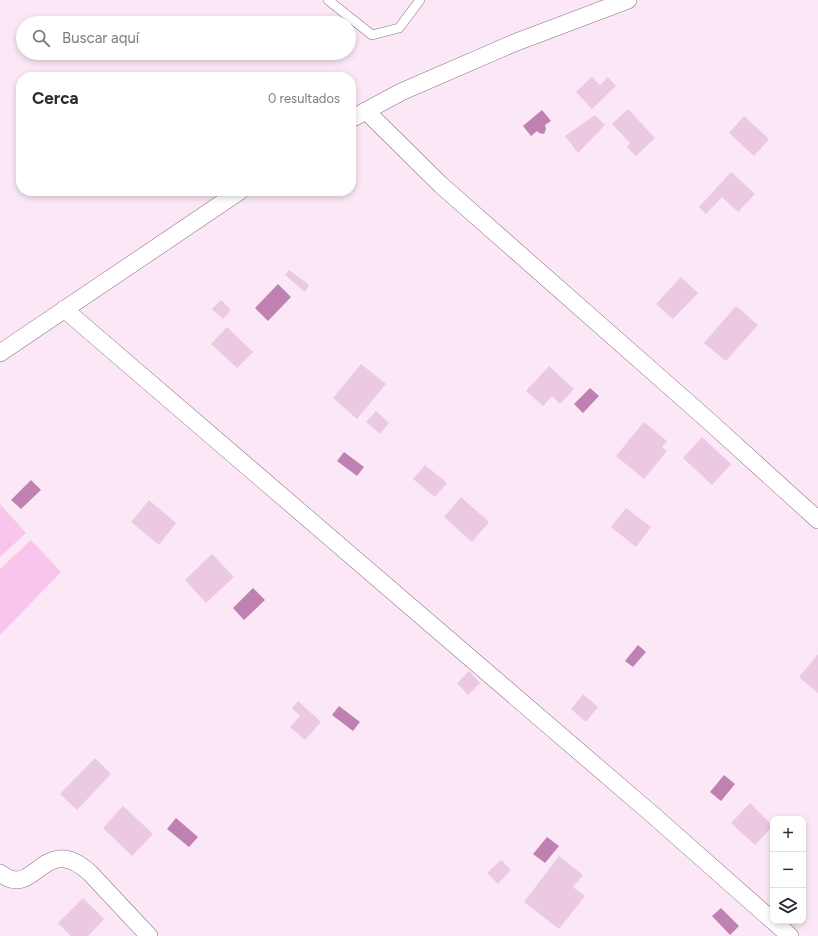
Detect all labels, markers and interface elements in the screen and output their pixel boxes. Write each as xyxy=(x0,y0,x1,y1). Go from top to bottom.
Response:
search box xyxy=(16,16,356,60)
icon: search xyxy=(30,27,52,49)
text: Buscar aquí xyxy=(62,29,139,47)
text: Cerca xyxy=(32,88,79,108)
text: 0 resultados xyxy=(268,91,340,106)
map controls xyxy=(770,816,806,924)
button: + xyxy=(770,816,806,852)
button: − xyxy=(770,852,806,888)
button: layers xyxy=(770,888,806,924)

